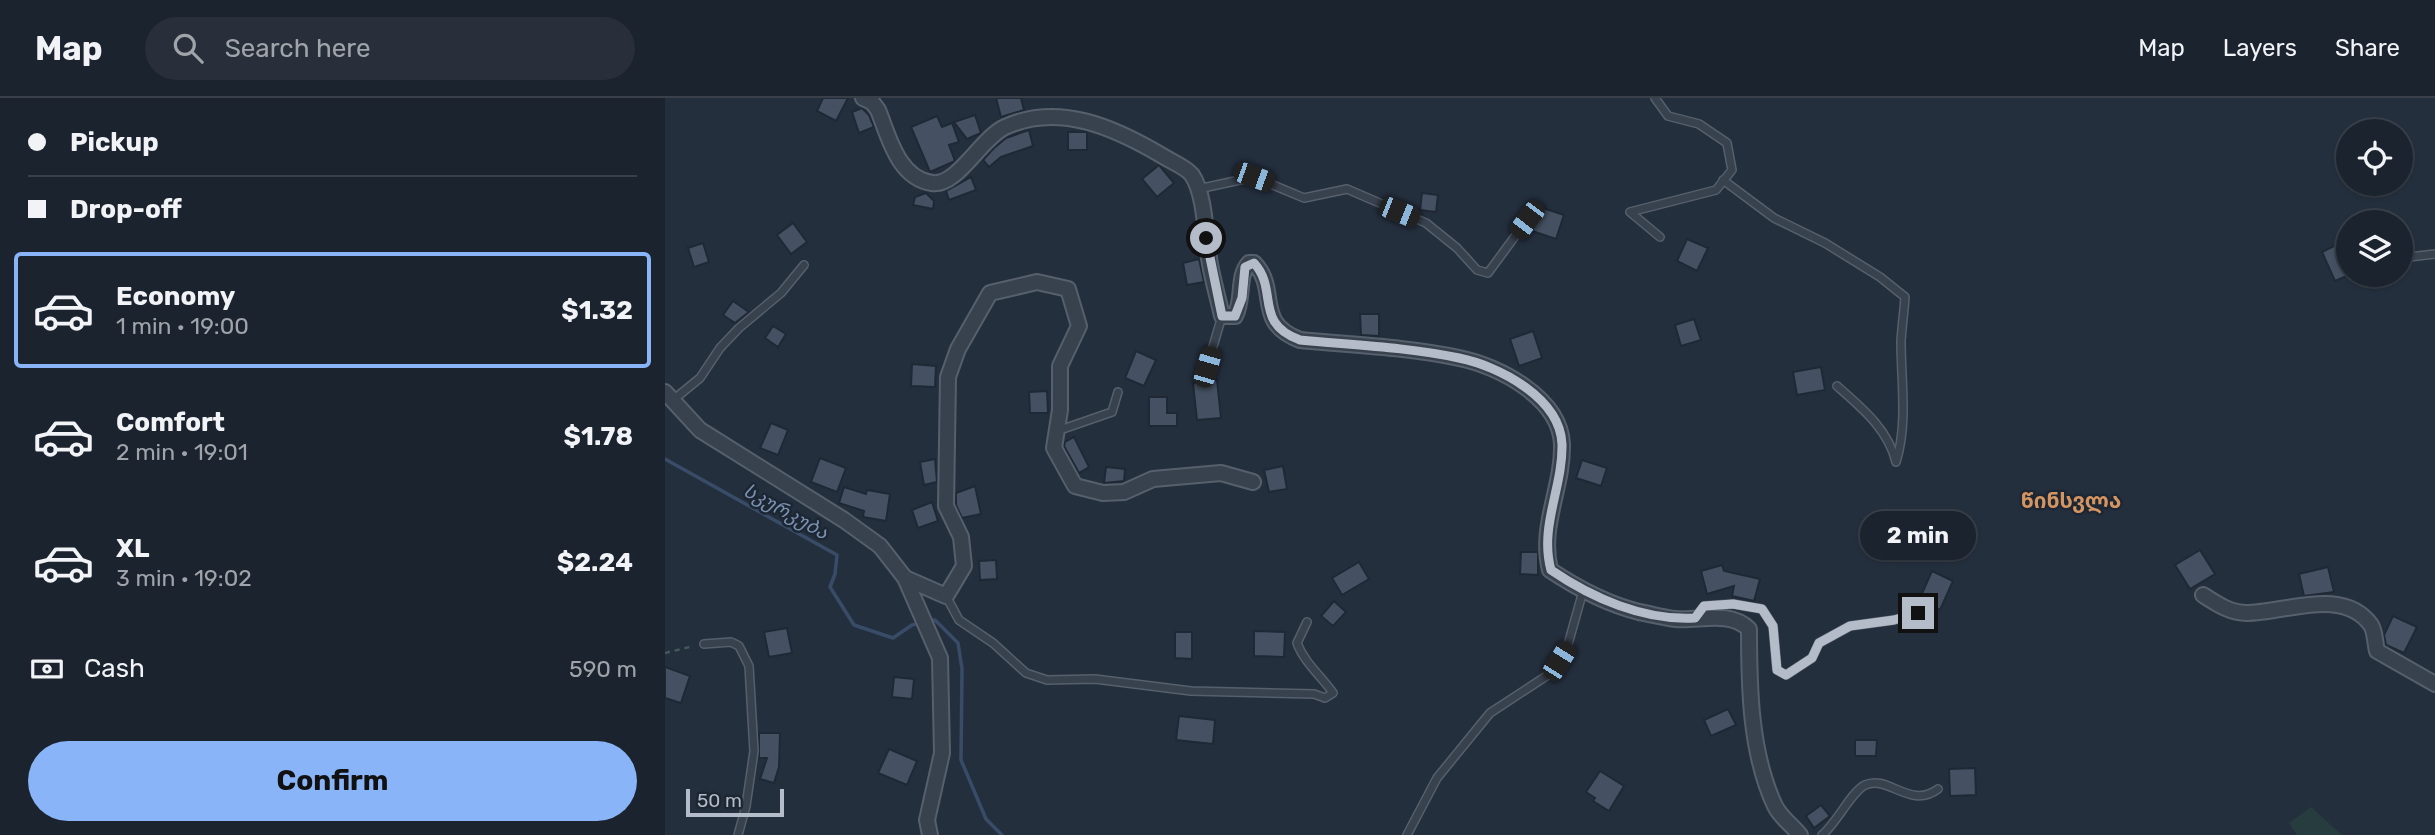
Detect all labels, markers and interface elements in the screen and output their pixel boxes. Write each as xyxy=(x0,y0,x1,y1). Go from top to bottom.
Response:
search box xyxy=(145,17,635,80)
text: Map xyxy=(35,29,103,68)
icon: search xyxy=(169,29,207,67)
text: Search here xyxy=(225,33,370,64)
text: Map xyxy=(2138,34,2185,62)
text: Layers xyxy=(2223,34,2297,62)
text: Share xyxy=(2335,34,2400,62)
map controls xyxy=(2336,119,2413,287)
button: locate xyxy=(2336,119,2413,196)
text: Pickup xyxy=(70,127,159,158)
car xyxy=(1231,160,1278,194)
text: Drop-off xyxy=(70,194,182,225)
car xyxy=(1376,194,1423,230)
car xyxy=(1506,197,1549,243)
button: layers xyxy=(2336,210,2413,287)
route start xyxy=(1190,222,1222,254)
icon: car xyxy=(32,279,95,342)
text: Economy xyxy=(116,281,235,312)
text: $1.32 xyxy=(561,295,633,326)
text: 1 min · 19:00 xyxy=(116,312,249,340)
car xyxy=(1192,344,1223,390)
icon: car xyxy=(32,405,95,468)
text: Comfort xyxy=(116,407,225,438)
text: $1.78 xyxy=(564,421,633,452)
text: 2 min · 19:01 xyxy=(116,438,248,466)
water label: სკურკუბა xyxy=(739,479,833,544)
district label: წინსვლა xyxy=(2021,488,2121,514)
callout: 2 min xyxy=(1860,512,1976,560)
text: 2 min xyxy=(1887,521,1949,549)
icon: car xyxy=(32,531,95,594)
text: XL xyxy=(116,533,149,564)
text: $2.24 xyxy=(557,547,633,578)
text: 3 min · 19:02 xyxy=(116,564,252,592)
route end xyxy=(1902,597,1934,629)
car xyxy=(1539,638,1580,684)
icon: cash xyxy=(28,650,66,688)
text: Cash xyxy=(84,653,145,684)
text: 590 m xyxy=(569,655,637,683)
button: Confirm xyxy=(28,741,637,821)
scale bar xyxy=(686,786,784,818)
text: 50 m xyxy=(697,789,742,812)

